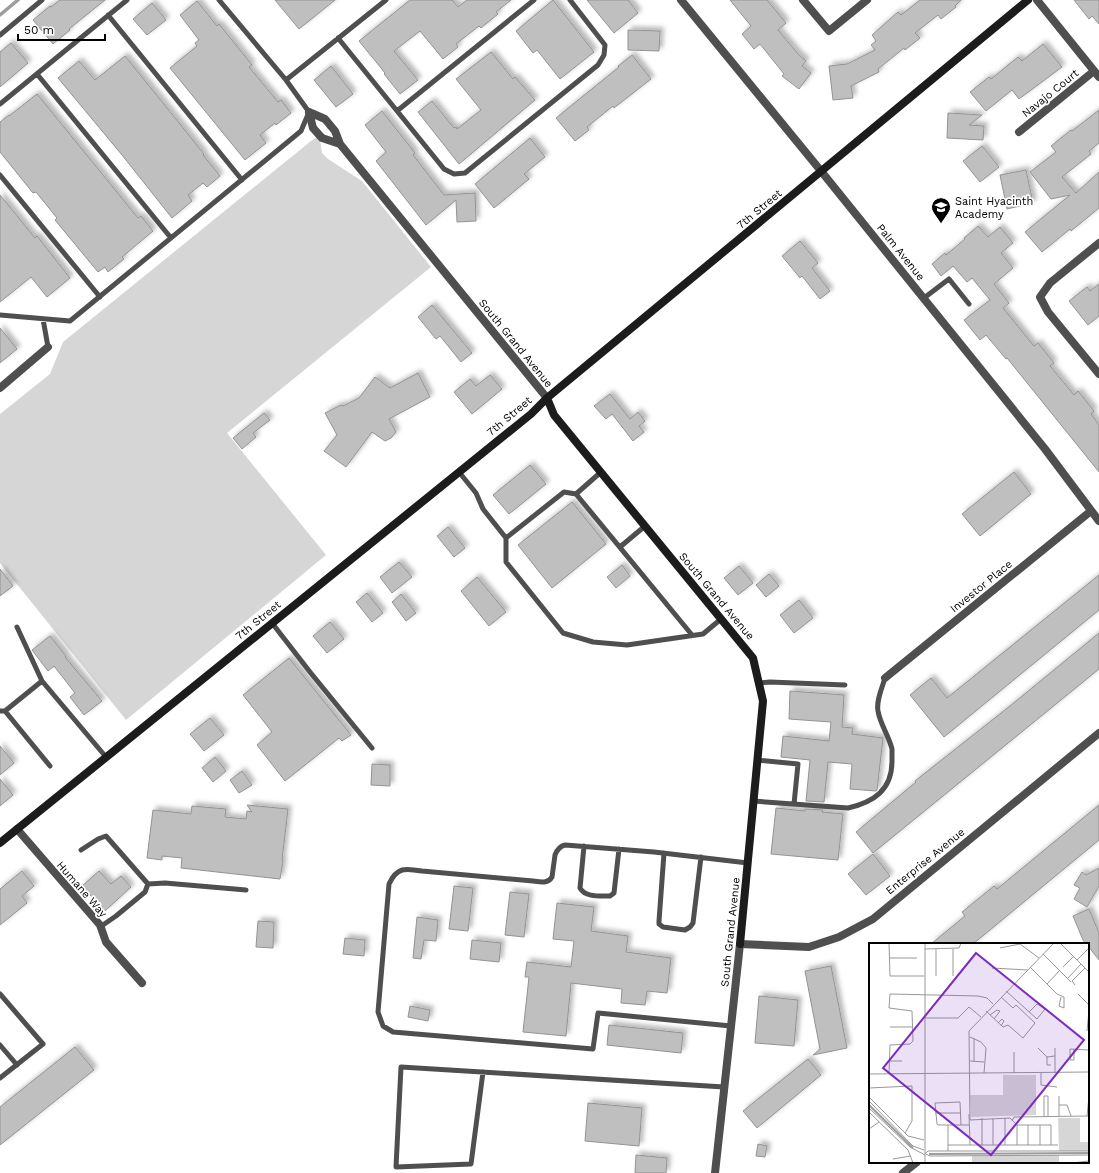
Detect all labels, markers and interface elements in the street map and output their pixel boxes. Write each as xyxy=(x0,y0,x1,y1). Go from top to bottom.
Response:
scale bar xyxy=(18,16,105,42)
text: 50 m xyxy=(24,23,54,37)
street label: Navajo Court xyxy=(1019,66,1081,120)
street label: 7th Street xyxy=(734,187,785,232)
place label: Saint Hyacinth Academy xyxy=(955,195,1033,221)
school or university icon: Saint Hyacinth Academy xyxy=(930,196,952,224)
street label: Palm Avenue xyxy=(874,221,927,283)
street label: South Grand Avenue xyxy=(476,296,555,390)
street label: 7th Street xyxy=(484,394,535,439)
street label: South Grand Avenue xyxy=(676,550,757,643)
street label: Investor Place xyxy=(948,558,1015,615)
street label: 7th Street xyxy=(233,598,284,643)
street label: Enterprise Avenue xyxy=(883,826,967,897)
street label: Humane Way xyxy=(54,859,110,920)
street label: South Grand Avenue xyxy=(718,877,743,987)
inset map xyxy=(869,943,1089,1163)

